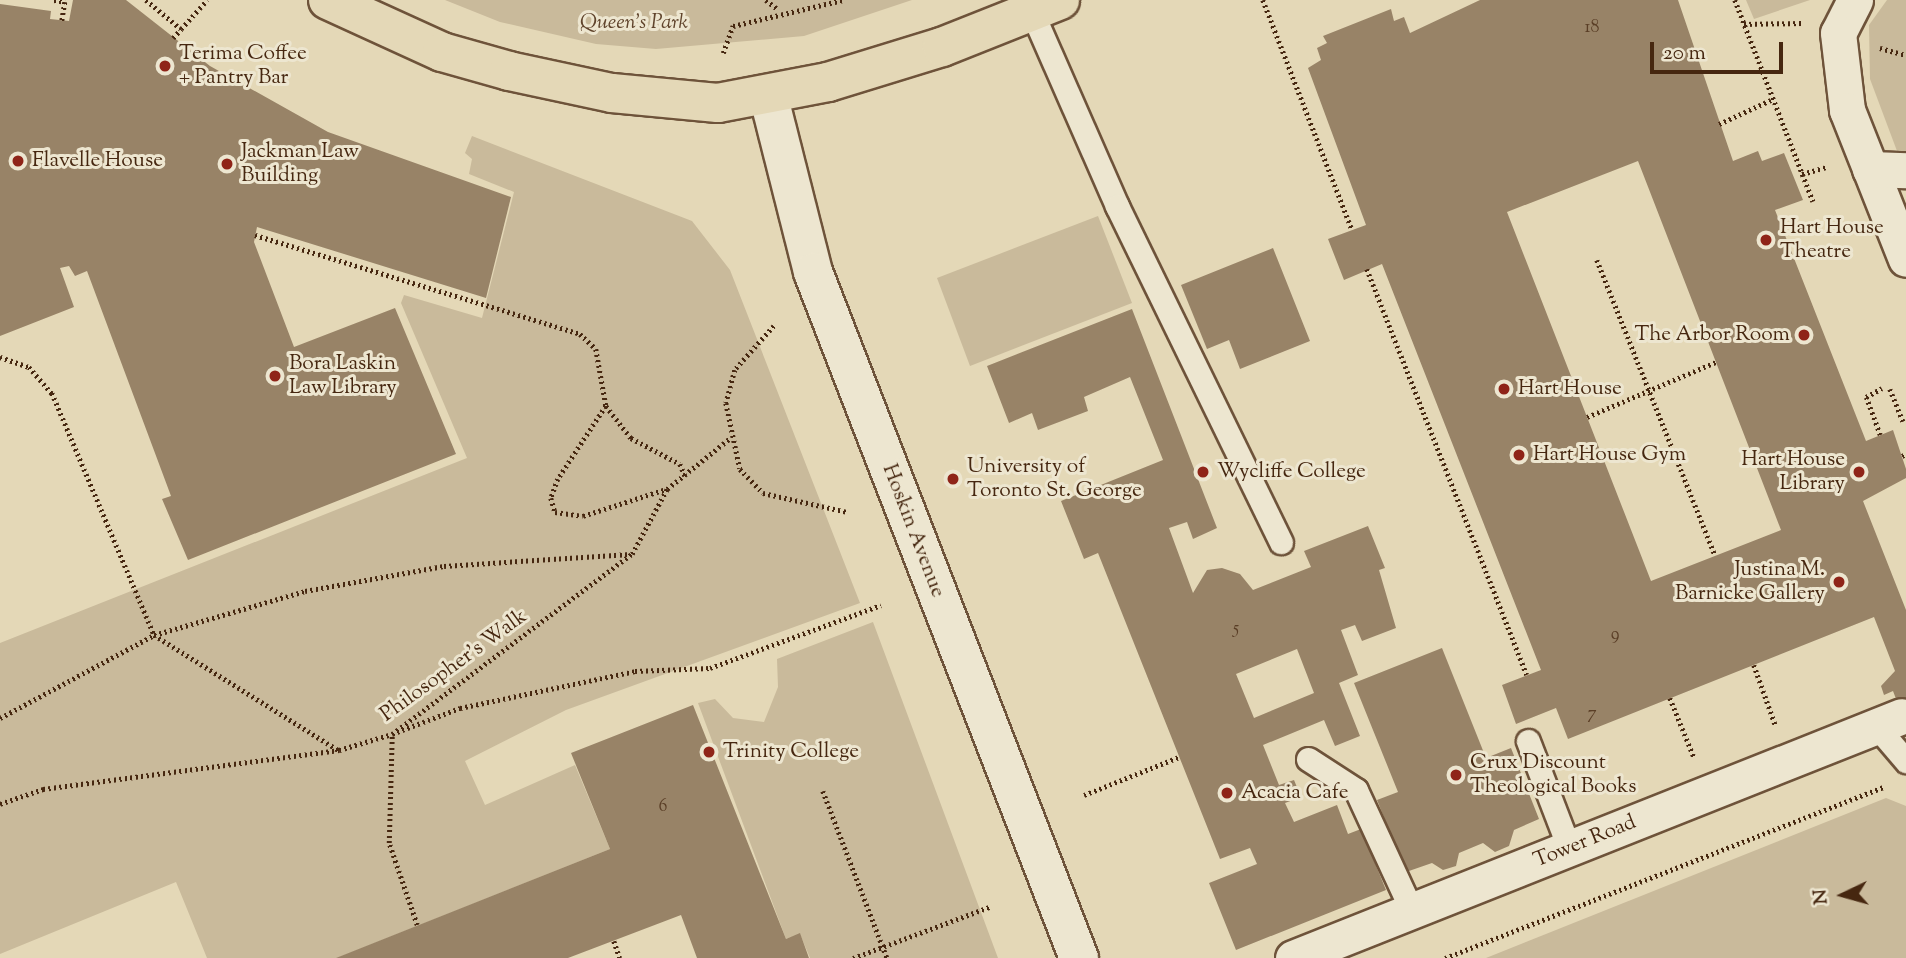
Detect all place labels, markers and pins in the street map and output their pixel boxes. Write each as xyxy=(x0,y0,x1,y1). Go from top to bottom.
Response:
place label: Terima Coffee + Pantry Bar xyxy=(179,41,307,91)
marker: Terima Coffee + Pantry Bar xyxy=(157,58,173,74)
place label: Jackman Law Building xyxy=(241,139,359,189)
place label: Flavelle House xyxy=(32,148,163,174)
marker: Flavelle House xyxy=(10,153,26,169)
marker: Jackman Law Building xyxy=(219,156,235,172)
place label: Hart House Theatre xyxy=(1780,215,1884,265)
marker: Hart House Theatre xyxy=(1758,232,1774,248)
place label: The Arbor Room xyxy=(1634,322,1790,348)
marker: The Arbor Room xyxy=(1796,327,1812,343)
place label: Bora Laskin Law Library xyxy=(289,351,397,401)
marker: Bora Laskin Law Library xyxy=(267,368,283,384)
place label: Hart House xyxy=(1518,376,1622,402)
marker: Hart House xyxy=(1496,381,1512,397)
place label: Hart House Gym xyxy=(1533,442,1686,468)
marker: Hart House Gym xyxy=(1511,447,1527,463)
place label: Hart House Library xyxy=(1741,447,1845,497)
place label: University of Toronto St. George xyxy=(967,454,1142,504)
place label: Wycliffe College xyxy=(1217,459,1366,485)
marker: Wycliffe College xyxy=(1195,464,1211,480)
marker: Hart House Library xyxy=(1851,464,1867,480)
marker: University of Toronto St. George xyxy=(945,471,961,487)
place label: Justina M. Barnicke Gallery xyxy=(1675,557,1825,607)
marker: Justina M. Barnicke Gallery xyxy=(1831,574,1847,590)
place label: Trinity College xyxy=(723,739,859,765)
marker: Trinity College xyxy=(701,744,717,760)
place label: Crux Discount Theological Books xyxy=(1470,750,1637,800)
marker: Crux Discount Theological Books xyxy=(1448,767,1464,783)
place label: Acacia Cafe xyxy=(1241,780,1348,806)
marker: Acacia Cafe xyxy=(1219,785,1235,801)

